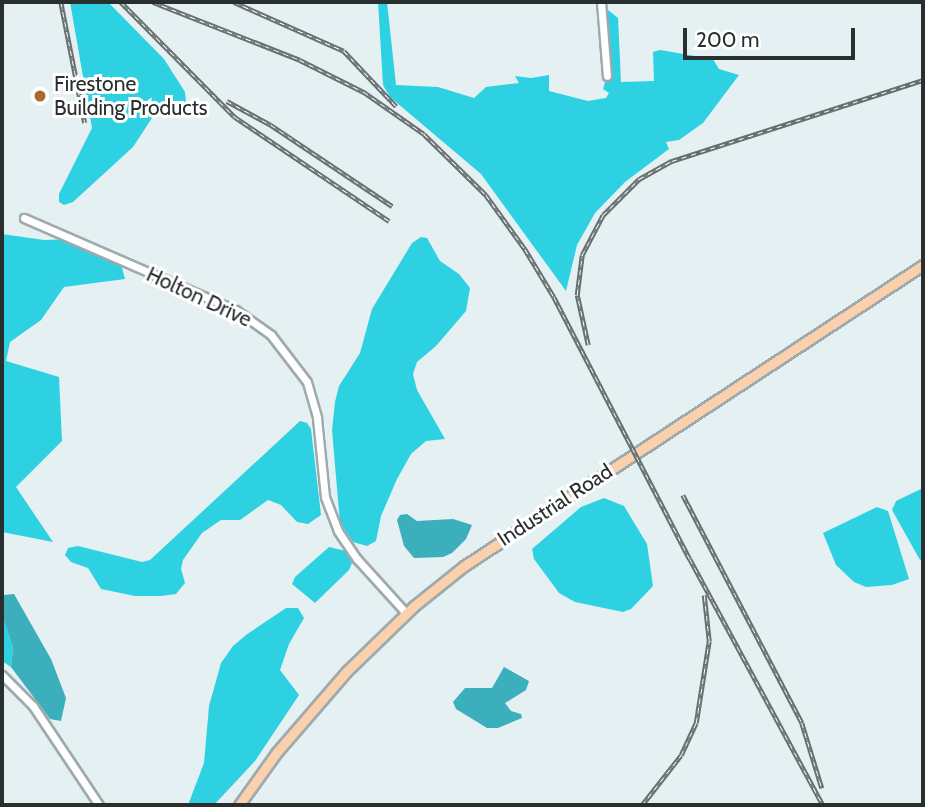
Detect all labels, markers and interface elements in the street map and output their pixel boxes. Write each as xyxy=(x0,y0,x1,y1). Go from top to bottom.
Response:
scale bar xyxy=(687,14,858,58)
text: 200 m xyxy=(696,27,759,52)
place label: Firestone Building Products xyxy=(54,71,207,121)
marker: Firestone Building Products xyxy=(32,88,48,104)
street label: Holton Drive xyxy=(142,262,256,332)
street label: Industrial Road xyxy=(493,459,617,551)

